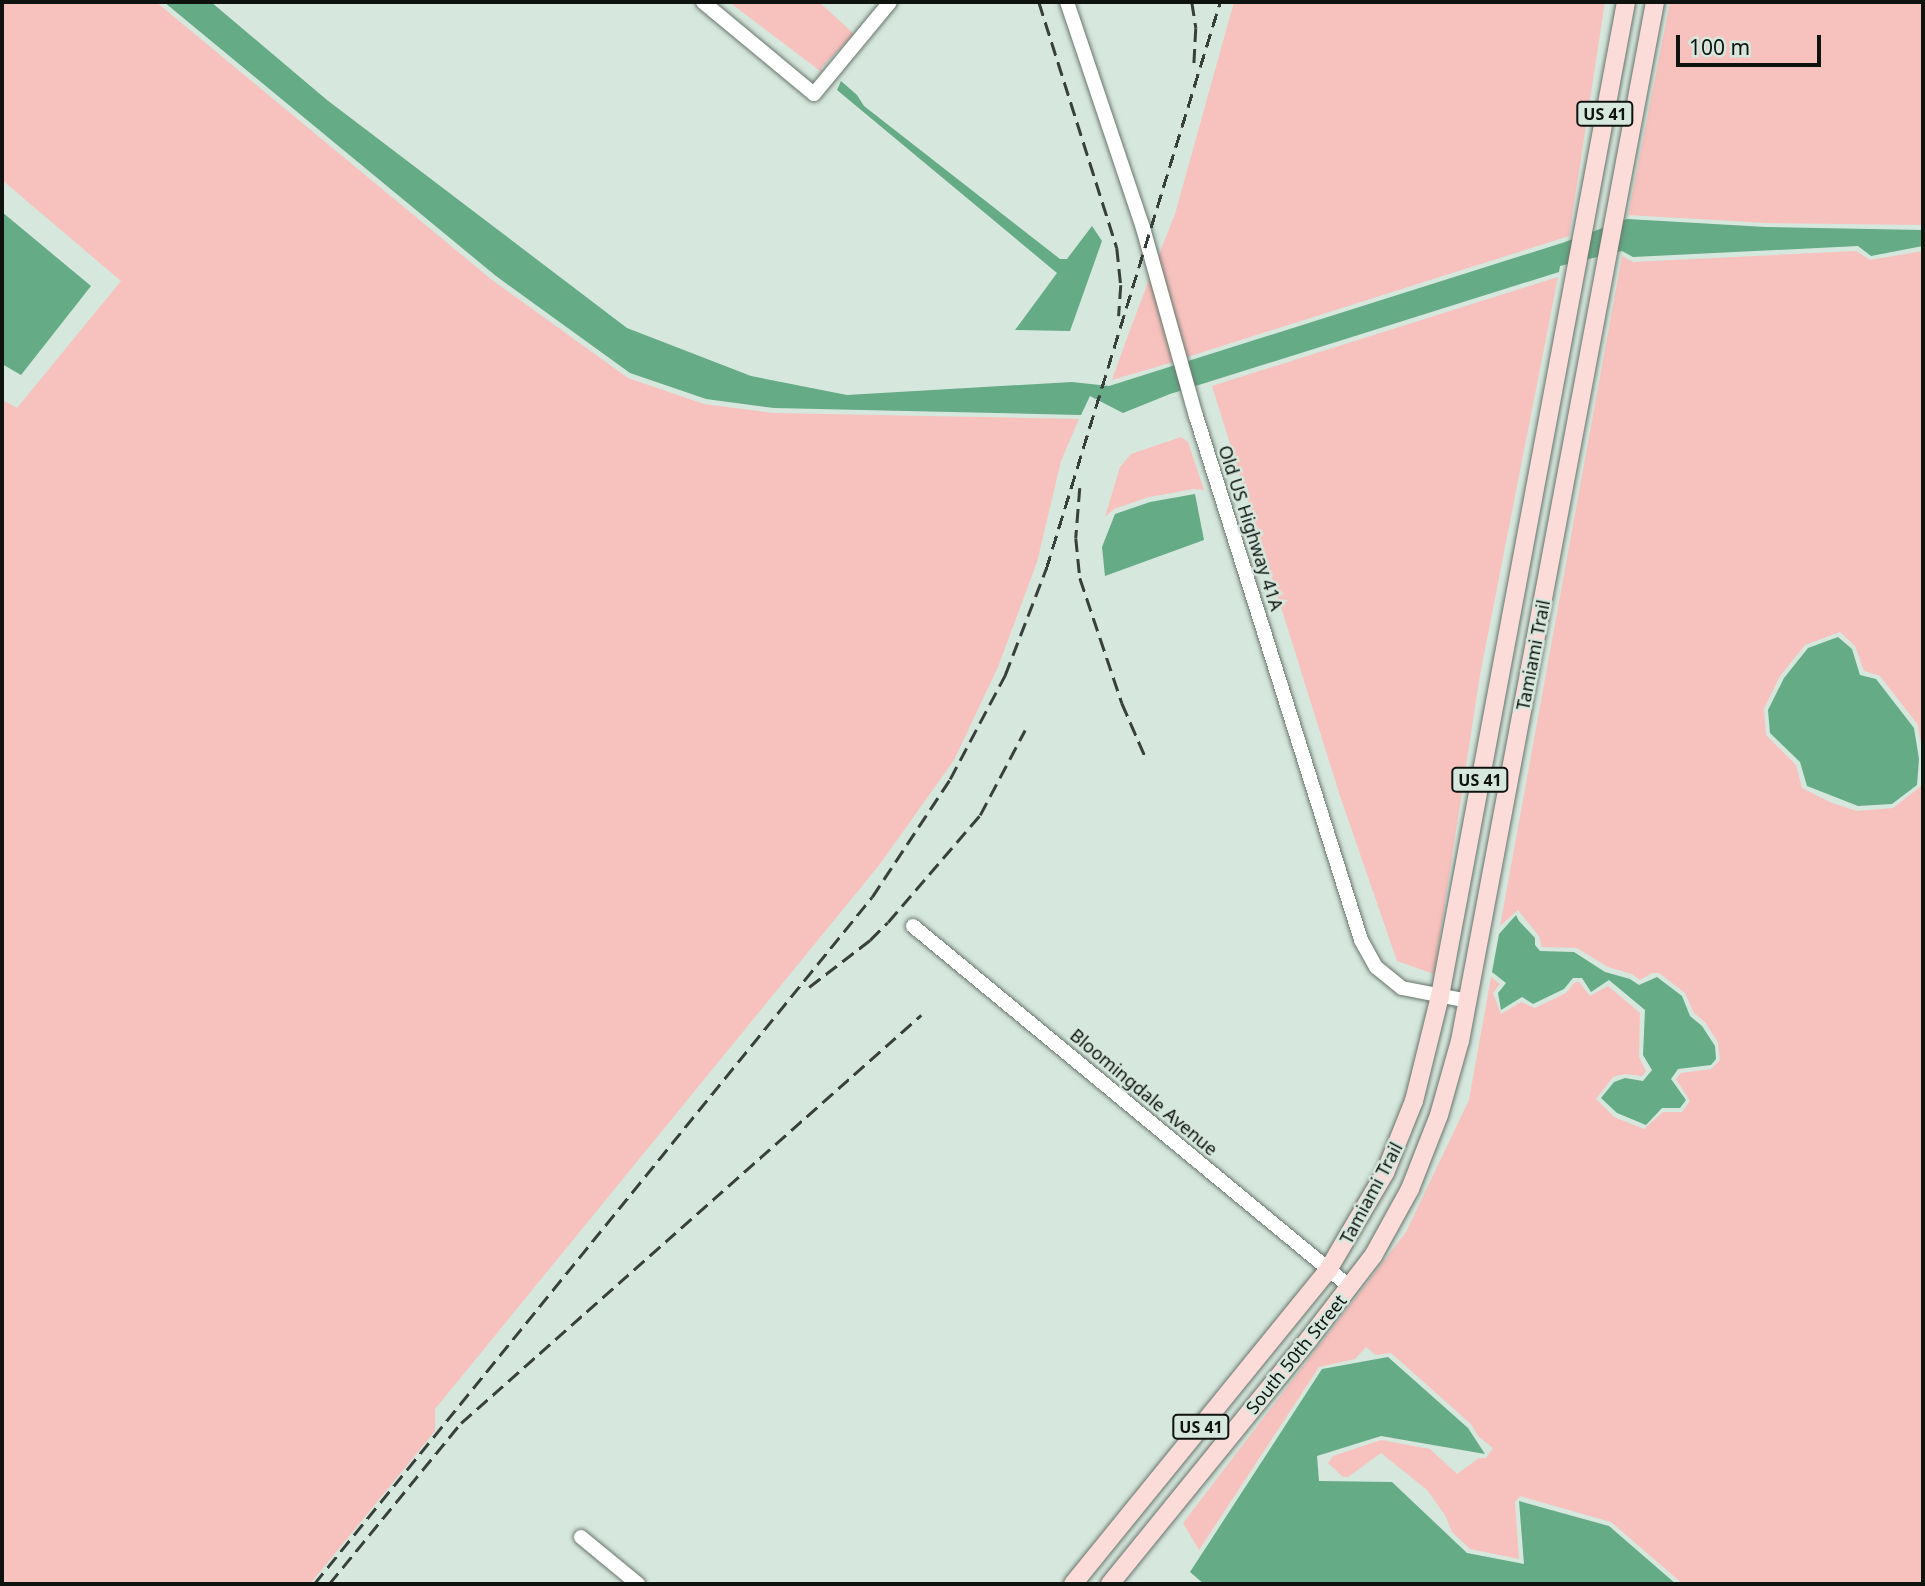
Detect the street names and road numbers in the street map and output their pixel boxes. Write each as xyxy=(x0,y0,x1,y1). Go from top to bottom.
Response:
road number: US 41 xyxy=(1575,102,1635,126)
street label: Old US Highway 41A xyxy=(1214,443,1288,613)
street label: Tamiami Trail xyxy=(1512,598,1554,712)
road number: US 41 xyxy=(1450,768,1510,792)
street label: Bloomingdale Avenue xyxy=(1066,1024,1222,1160)
street label: Tamiami Trail xyxy=(1335,1139,1407,1247)
street label: South 50th Street xyxy=(1241,1290,1351,1418)
road number: US 41 xyxy=(1171,1414,1231,1440)

